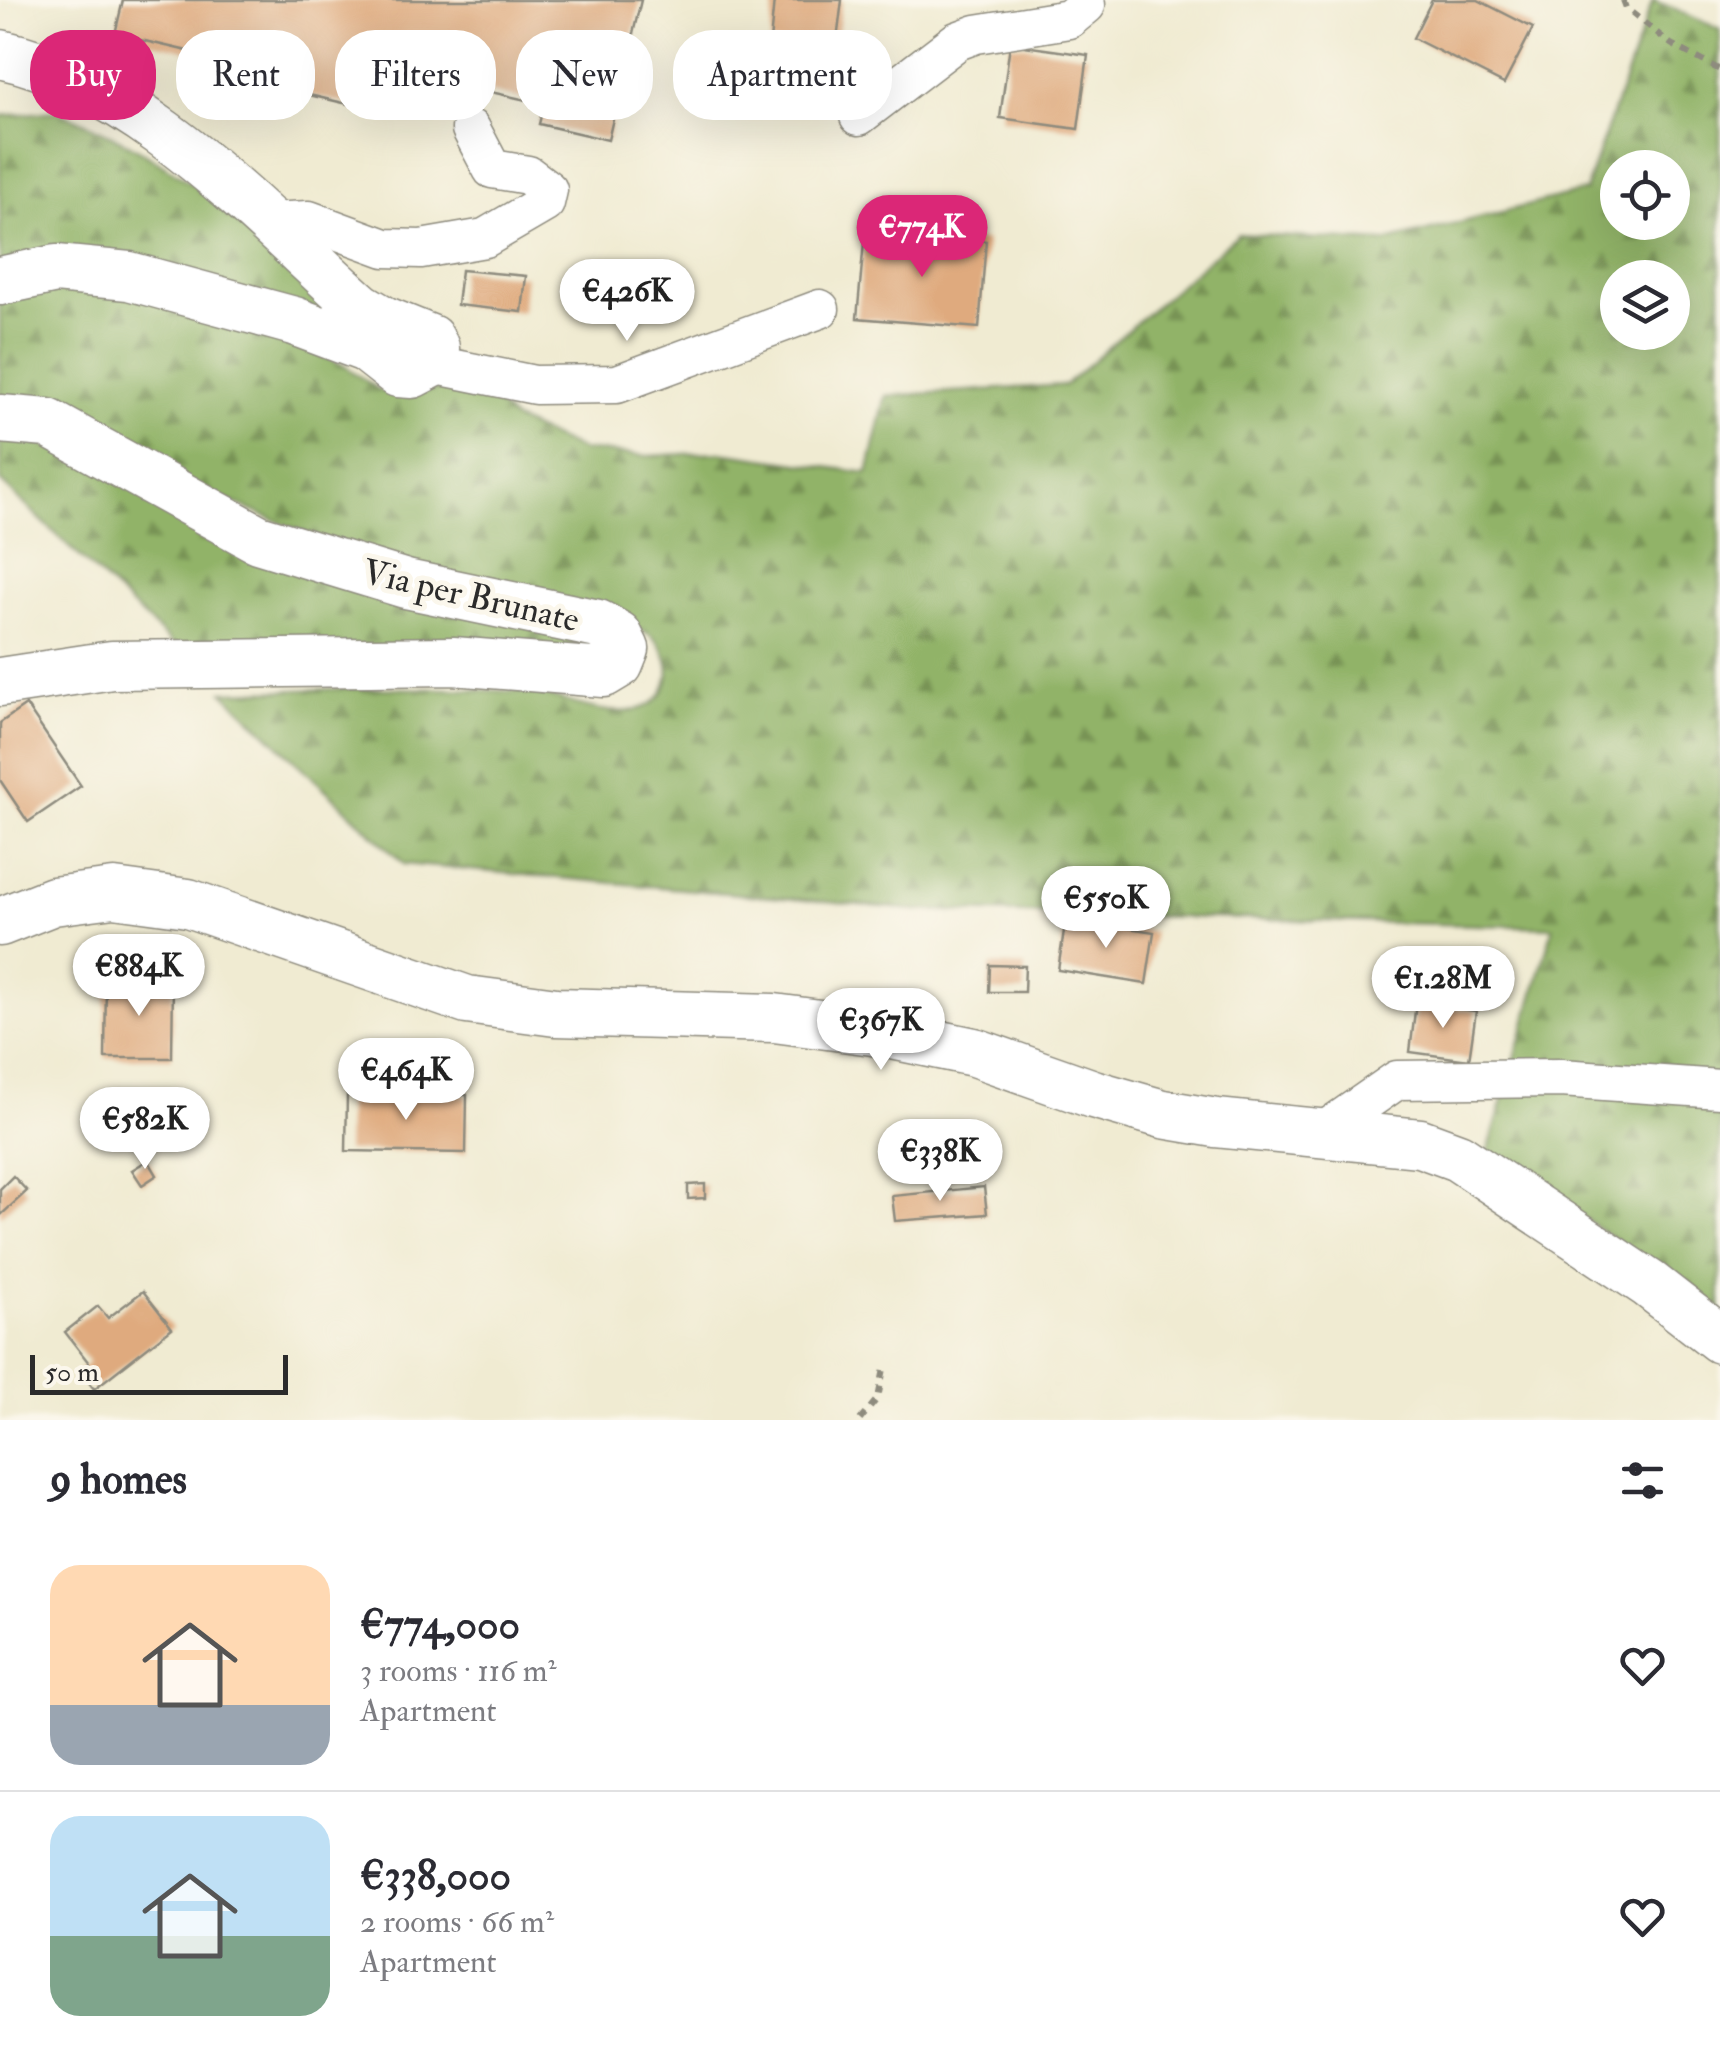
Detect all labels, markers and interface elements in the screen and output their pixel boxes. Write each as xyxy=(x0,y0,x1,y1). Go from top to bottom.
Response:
chip: Buy xyxy=(30,30,156,120)
chip: Rent xyxy=(176,30,315,120)
chip: Filters xyxy=(335,30,496,120)
chip: New xyxy=(516,30,653,120)
chip: Apartment xyxy=(673,30,892,120)
map controls xyxy=(1600,150,1690,350)
button: locate xyxy=(1600,150,1690,240)
pin: €774K xyxy=(852,195,992,280)
text: €774K xyxy=(879,207,965,247)
pin: €426K xyxy=(557,259,697,344)
button: layers xyxy=(1600,260,1690,350)
text: €426K xyxy=(582,271,672,311)
street label: Via per Brunate xyxy=(359,550,583,642)
pin: €550K xyxy=(1036,866,1176,951)
text: €550K xyxy=(1063,878,1149,918)
pin: €884K xyxy=(69,934,209,1019)
text: €884K xyxy=(95,946,183,986)
pin: €1.28M xyxy=(1362,946,1524,1031)
text: €1.28M xyxy=(1394,958,1492,998)
pin: €367K xyxy=(811,988,951,1073)
text: €367K xyxy=(839,1000,923,1040)
pin: €464K xyxy=(336,1038,476,1123)
text: €464K xyxy=(360,1050,452,1090)
pin: €582K xyxy=(75,1087,215,1172)
text: €582K xyxy=(102,1099,188,1139)
pin: €338K xyxy=(870,1119,1010,1204)
text: €338K xyxy=(900,1131,980,1171)
scale bar xyxy=(30,1350,288,1394)
text: 50 m xyxy=(45,1355,99,1390)
icon: filters xyxy=(1615,1453,1670,1508)
text: 9 homes xyxy=(50,1454,187,1506)
text: €774,000 xyxy=(360,1599,520,1651)
icon: home xyxy=(130,1605,250,1725)
icon: heart xyxy=(1615,1638,1670,1693)
text: 3 rooms · 116 m² xyxy=(360,1651,557,1691)
text: Apartment xyxy=(360,1691,497,1731)
text: €338,000 xyxy=(360,1850,511,1902)
icon: home xyxy=(130,1856,250,1976)
icon: heart xyxy=(1615,1889,1670,1944)
text: 2 rooms · 66 m² xyxy=(360,1902,554,1942)
text: Apartment xyxy=(360,1942,497,1982)

